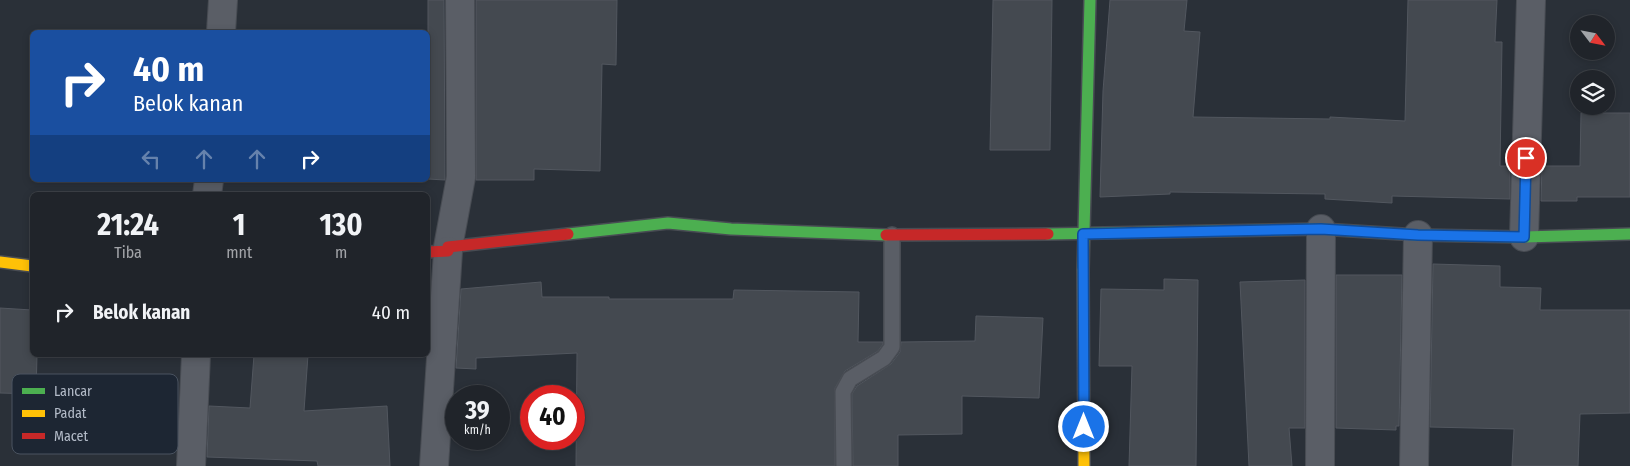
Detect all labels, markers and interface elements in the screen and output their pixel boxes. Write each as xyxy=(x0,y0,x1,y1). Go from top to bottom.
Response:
north arrow xyxy=(1570,15,1615,60)
map controls xyxy=(1570,15,1615,115)
text: 40 m xyxy=(133,48,204,90)
icon: right xyxy=(50,50,115,115)
button: layers xyxy=(1570,70,1615,115)
text: Belok kanan xyxy=(133,90,243,117)
pin xyxy=(1505,137,1547,179)
icon: arrive xyxy=(1512,144,1540,172)
icon: left xyxy=(137,145,165,173)
icon: ahead xyxy=(190,145,218,173)
icon: ahead xyxy=(243,145,271,173)
icon: right xyxy=(296,145,324,173)
text: 21:24 xyxy=(97,207,159,243)
text: 1 xyxy=(233,207,246,243)
text: 130 xyxy=(319,207,363,243)
text: Tiba xyxy=(114,243,142,262)
text: mnt xyxy=(226,243,252,262)
text: m xyxy=(335,243,347,262)
icon: right xyxy=(50,298,78,326)
text: Belok kanan xyxy=(93,301,190,324)
text: 40 m xyxy=(372,301,410,324)
legend xyxy=(12,374,178,454)
text: Lancar xyxy=(54,383,92,400)
speed limit sign: 40 xyxy=(520,385,585,450)
text: 39 xyxy=(465,396,490,426)
position arrow xyxy=(1057,400,1109,452)
text: Padat xyxy=(54,405,87,422)
text: km/h xyxy=(464,423,491,437)
text: Macet xyxy=(54,428,88,445)

